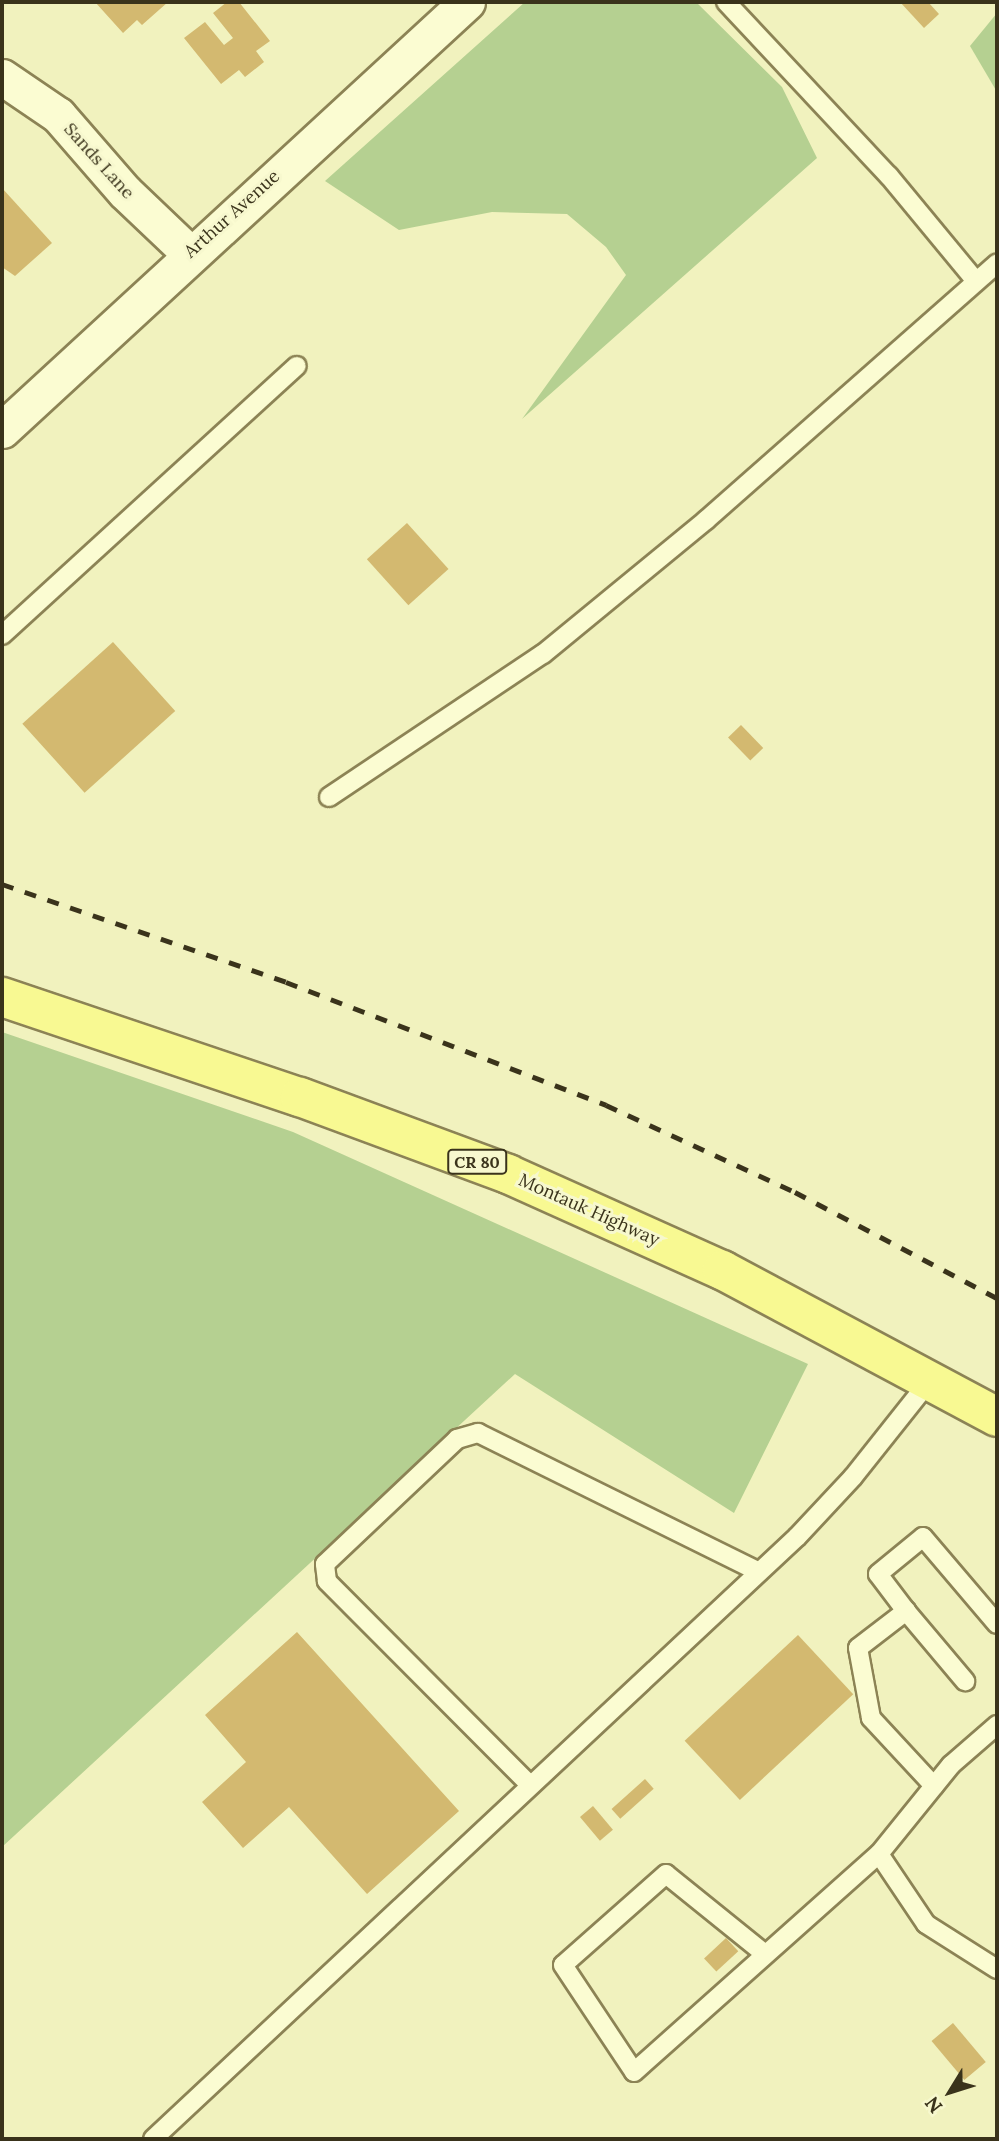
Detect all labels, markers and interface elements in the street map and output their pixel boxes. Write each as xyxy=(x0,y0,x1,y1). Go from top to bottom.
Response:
street label: Sands Lane xyxy=(59,118,139,204)
street label: Arthur Avenue xyxy=(180,165,284,263)
road number: CR 80 xyxy=(446,1150,508,1174)
street label: Montauk Highway xyxy=(515,1169,663,1251)
north arrow xyxy=(915,2057,985,2127)
text: N xyxy=(919,2092,947,2118)

